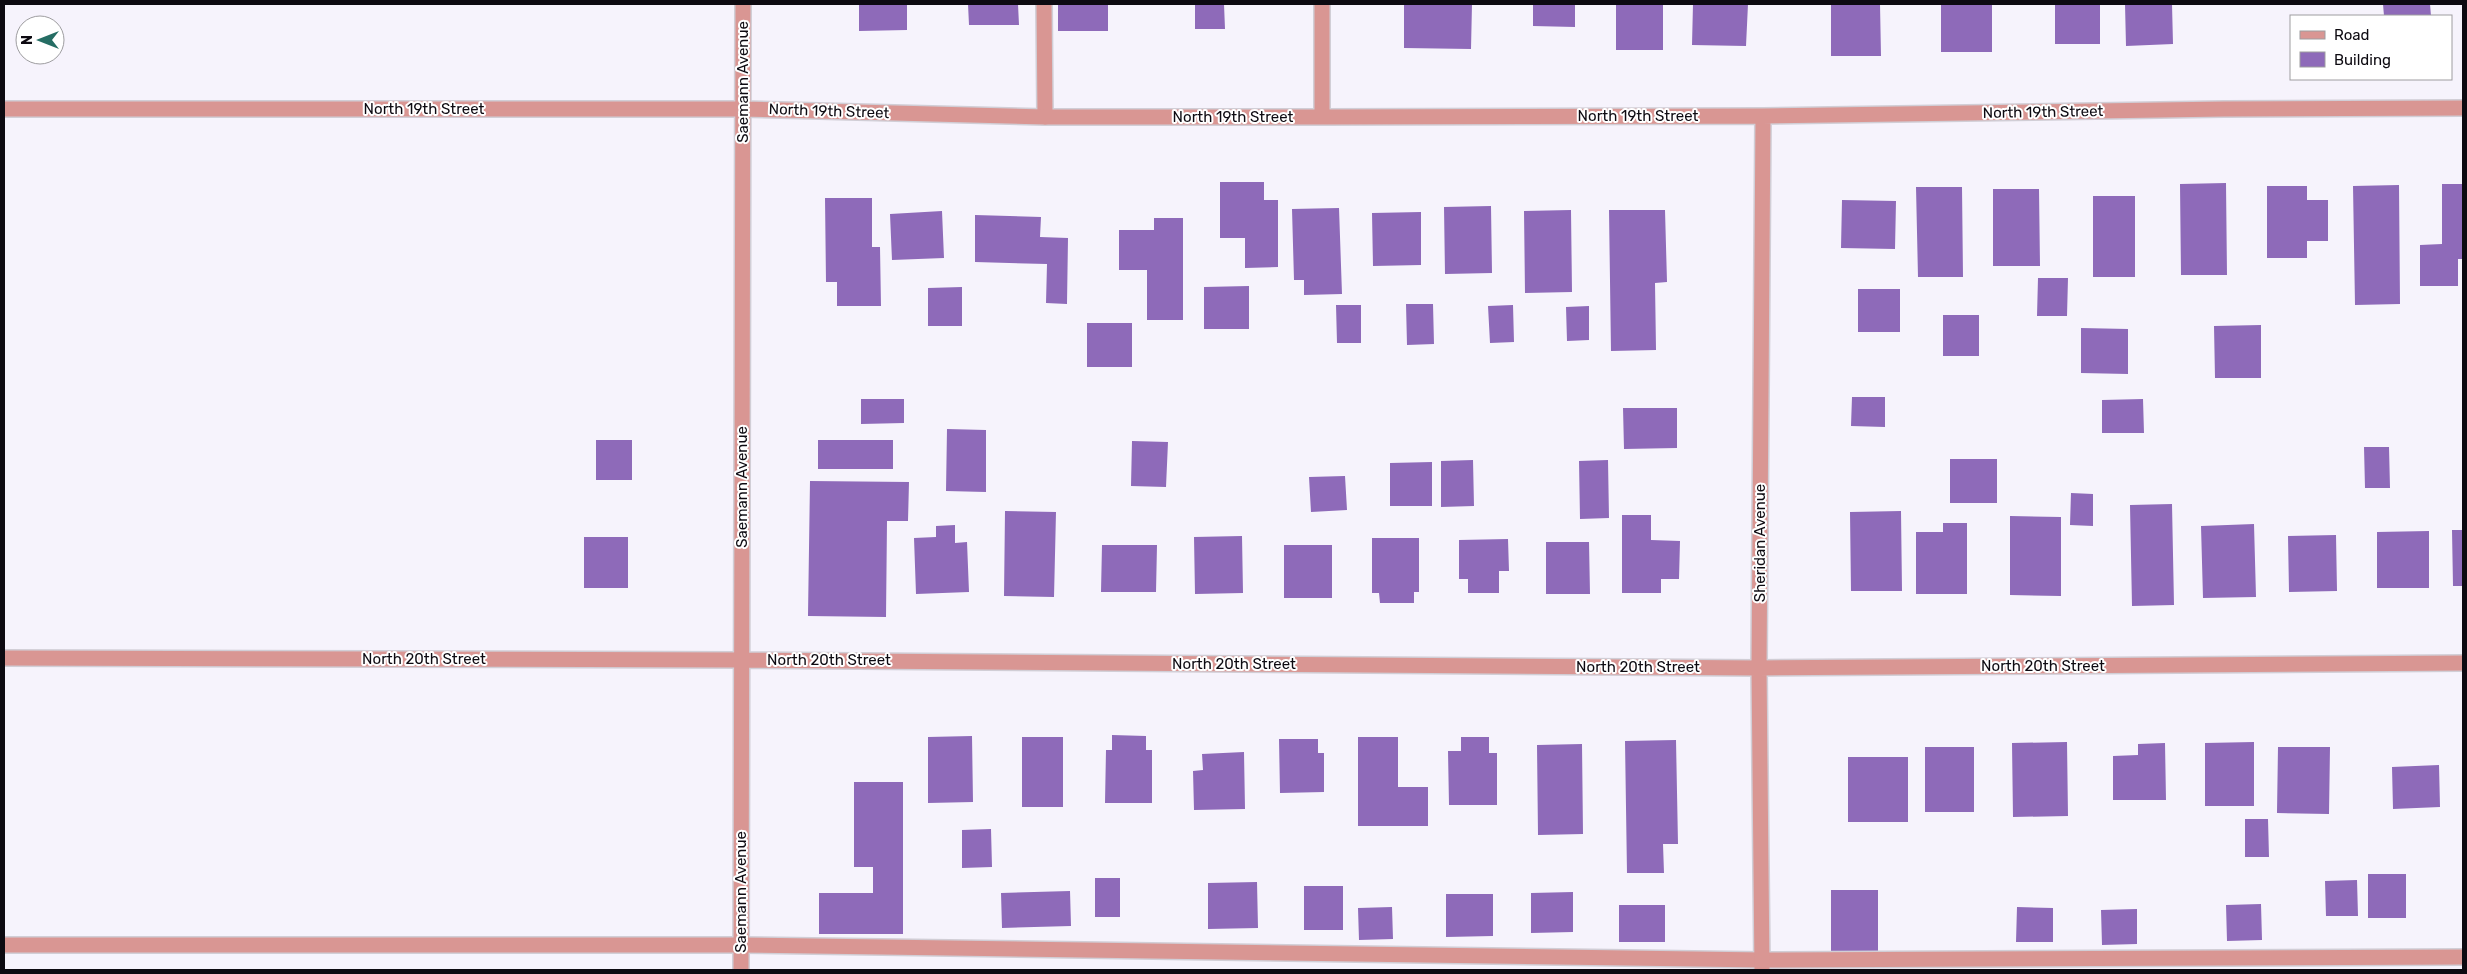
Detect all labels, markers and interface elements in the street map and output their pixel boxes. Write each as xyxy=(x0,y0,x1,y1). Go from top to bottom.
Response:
north arrow xyxy=(15,15,65,65)
legend xyxy=(2290,15,2452,80)
street label: Saemann Avenue xyxy=(734,21,752,143)
text: Road xyxy=(2334,26,2370,44)
text: N xyxy=(19,35,36,45)
text: Building xyxy=(2334,51,2391,69)
street label: North 19th Street xyxy=(364,100,485,118)
street label: North 19th Street xyxy=(768,100,890,122)
street label: North 19th Street xyxy=(1982,102,2104,122)
street label: North 19th Street xyxy=(1578,107,1699,125)
street label: North 19th Street xyxy=(1173,108,1294,126)
street label: Saemann Avenue xyxy=(733,426,751,548)
street label: Sheridan Avenue xyxy=(1751,484,1769,602)
street label: North 20th Street xyxy=(362,650,486,668)
street label: North 20th Street xyxy=(767,651,891,669)
street label: North 20th Street xyxy=(1172,655,1296,673)
street label: North 20th Street xyxy=(1981,657,2105,675)
street label: North 20th Street xyxy=(1576,658,1700,676)
street label: Saemann Avenue xyxy=(732,831,750,953)

